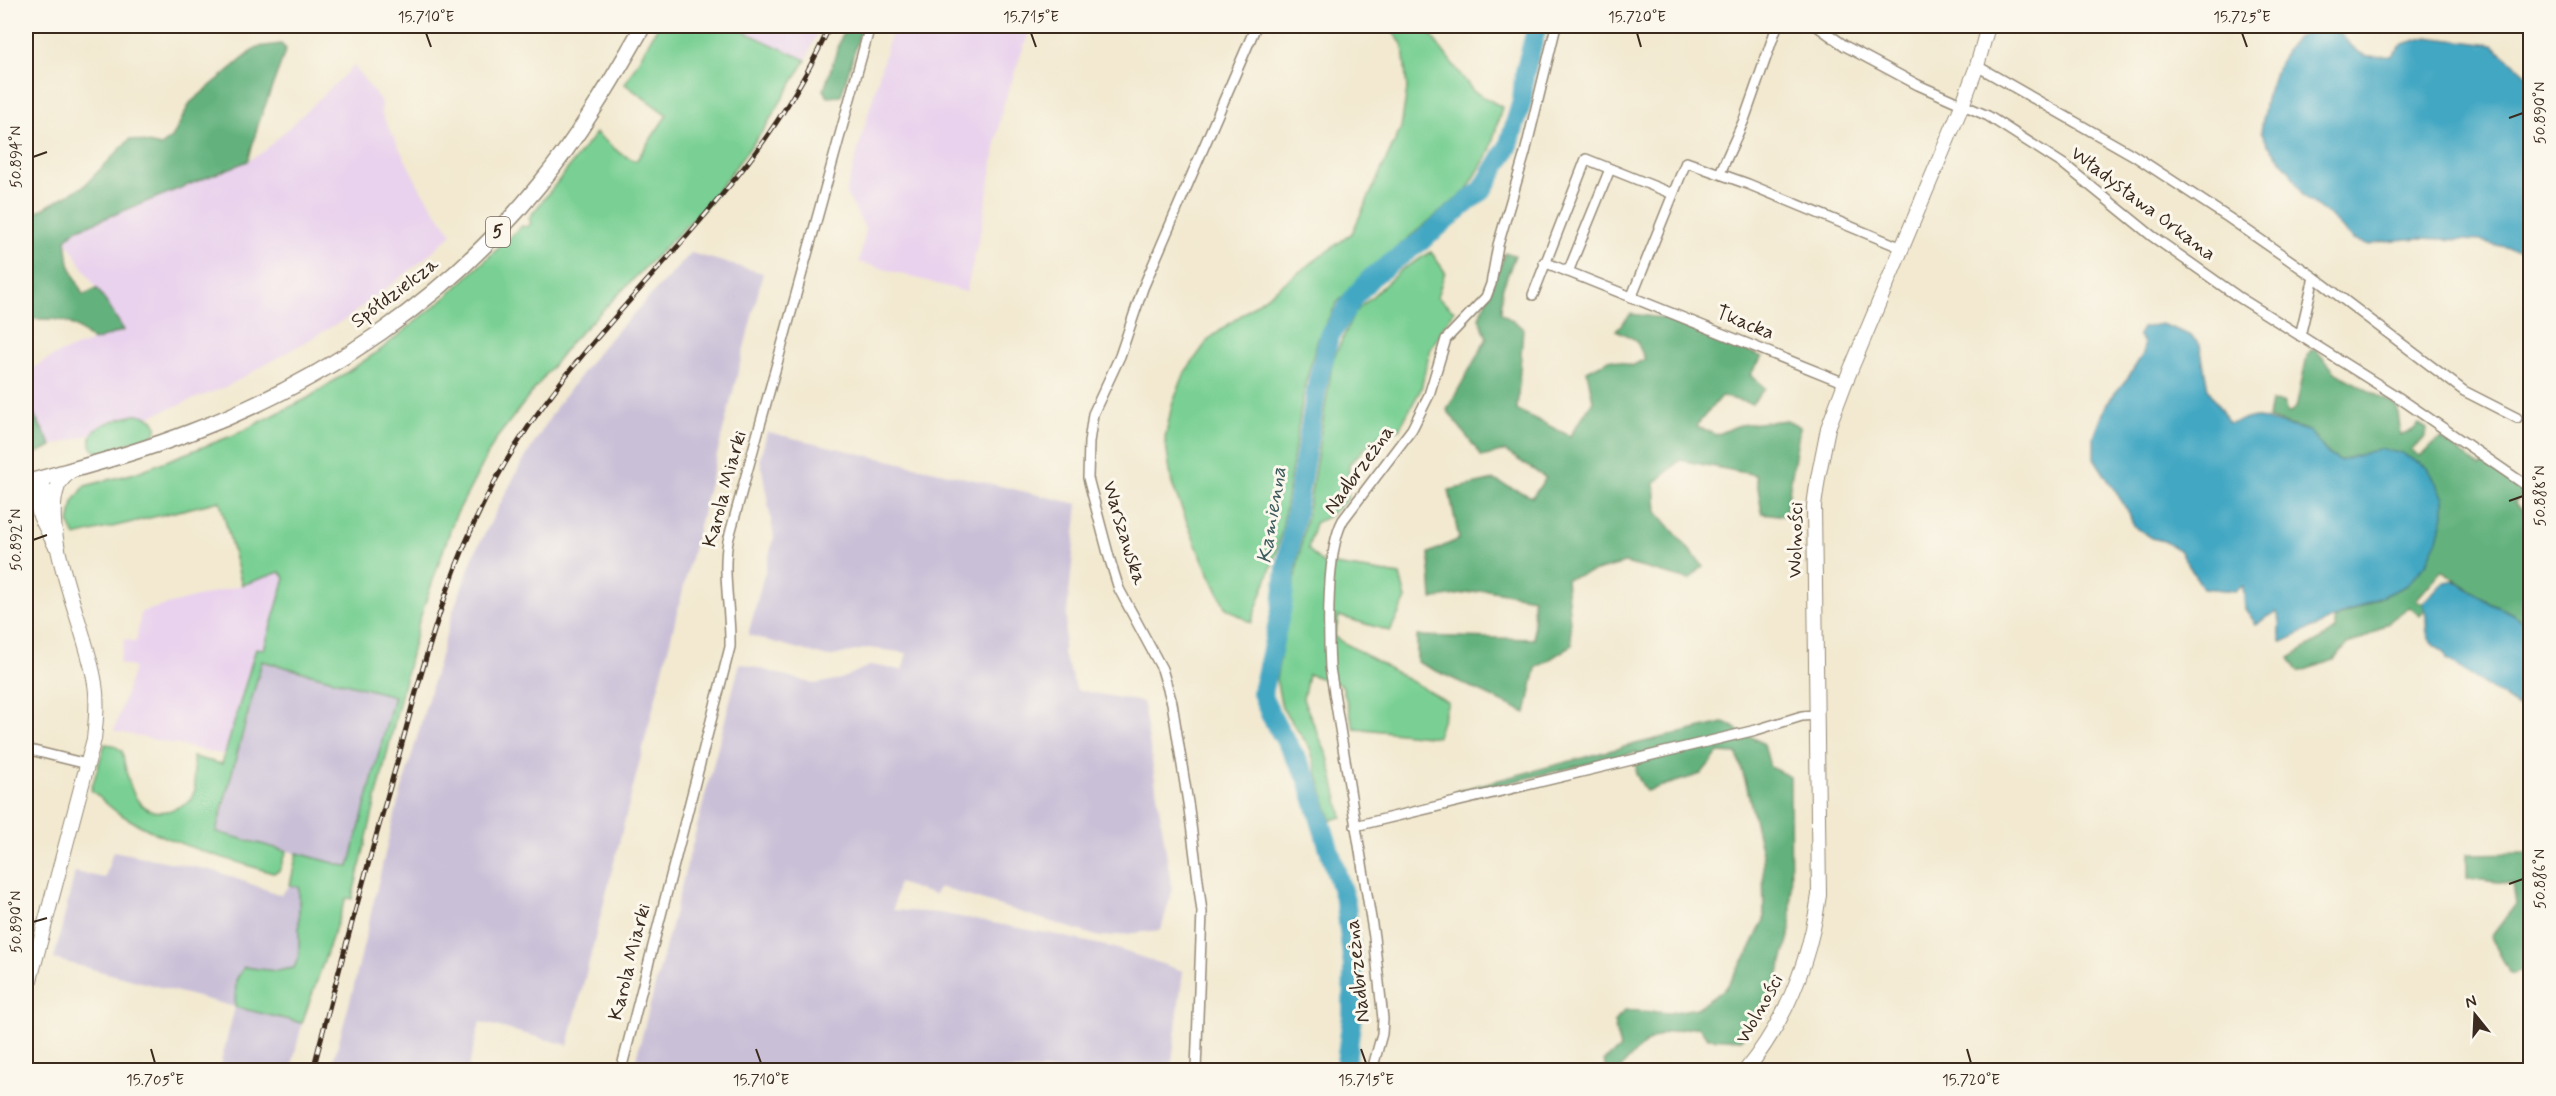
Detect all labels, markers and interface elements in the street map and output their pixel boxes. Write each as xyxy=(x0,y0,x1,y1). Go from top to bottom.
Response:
text: 15.710°E xyxy=(398,8,455,28)
text: 15.715°E xyxy=(1003,8,1059,28)
text: 15.720°E xyxy=(1608,8,1666,28)
text: 15.725°E xyxy=(2213,8,2271,28)
text: 50.890°N xyxy=(2531,82,2551,144)
text: 50.894°N xyxy=(7,126,27,188)
street label: Władysława Orkana xyxy=(2065,140,2221,268)
road number: 5 xyxy=(486,217,510,247)
street label: Spółdzielcza xyxy=(345,250,445,335)
street label: Tkacka xyxy=(1712,299,1778,347)
street label: Nadbrzeżna xyxy=(1318,420,1400,520)
street label: Karola Miarki xyxy=(696,428,754,550)
water label: Kamienna xyxy=(1251,464,1293,565)
text: 50.888°N xyxy=(2531,466,2551,526)
street label: Warszawska xyxy=(1095,478,1153,589)
street label: Wolności xyxy=(1782,502,1810,578)
text: 50.892°N xyxy=(7,509,27,571)
text: 50.886°N xyxy=(2531,849,2551,909)
text: 50.890°N xyxy=(7,891,27,953)
street label: Karola Miarki xyxy=(602,901,658,1023)
street label: Nadbrzeżna xyxy=(1339,918,1377,1024)
street label: Wolności xyxy=(1730,969,1790,1049)
north arrow xyxy=(2445,985,2505,1045)
text: N xyxy=(2463,991,2479,1014)
text: 15.705°E xyxy=(126,1071,184,1091)
text: 15.710°E xyxy=(733,1071,790,1091)
text: 15.715°E xyxy=(1338,1071,1394,1091)
text: 15.720°E xyxy=(1942,1071,2000,1091)

